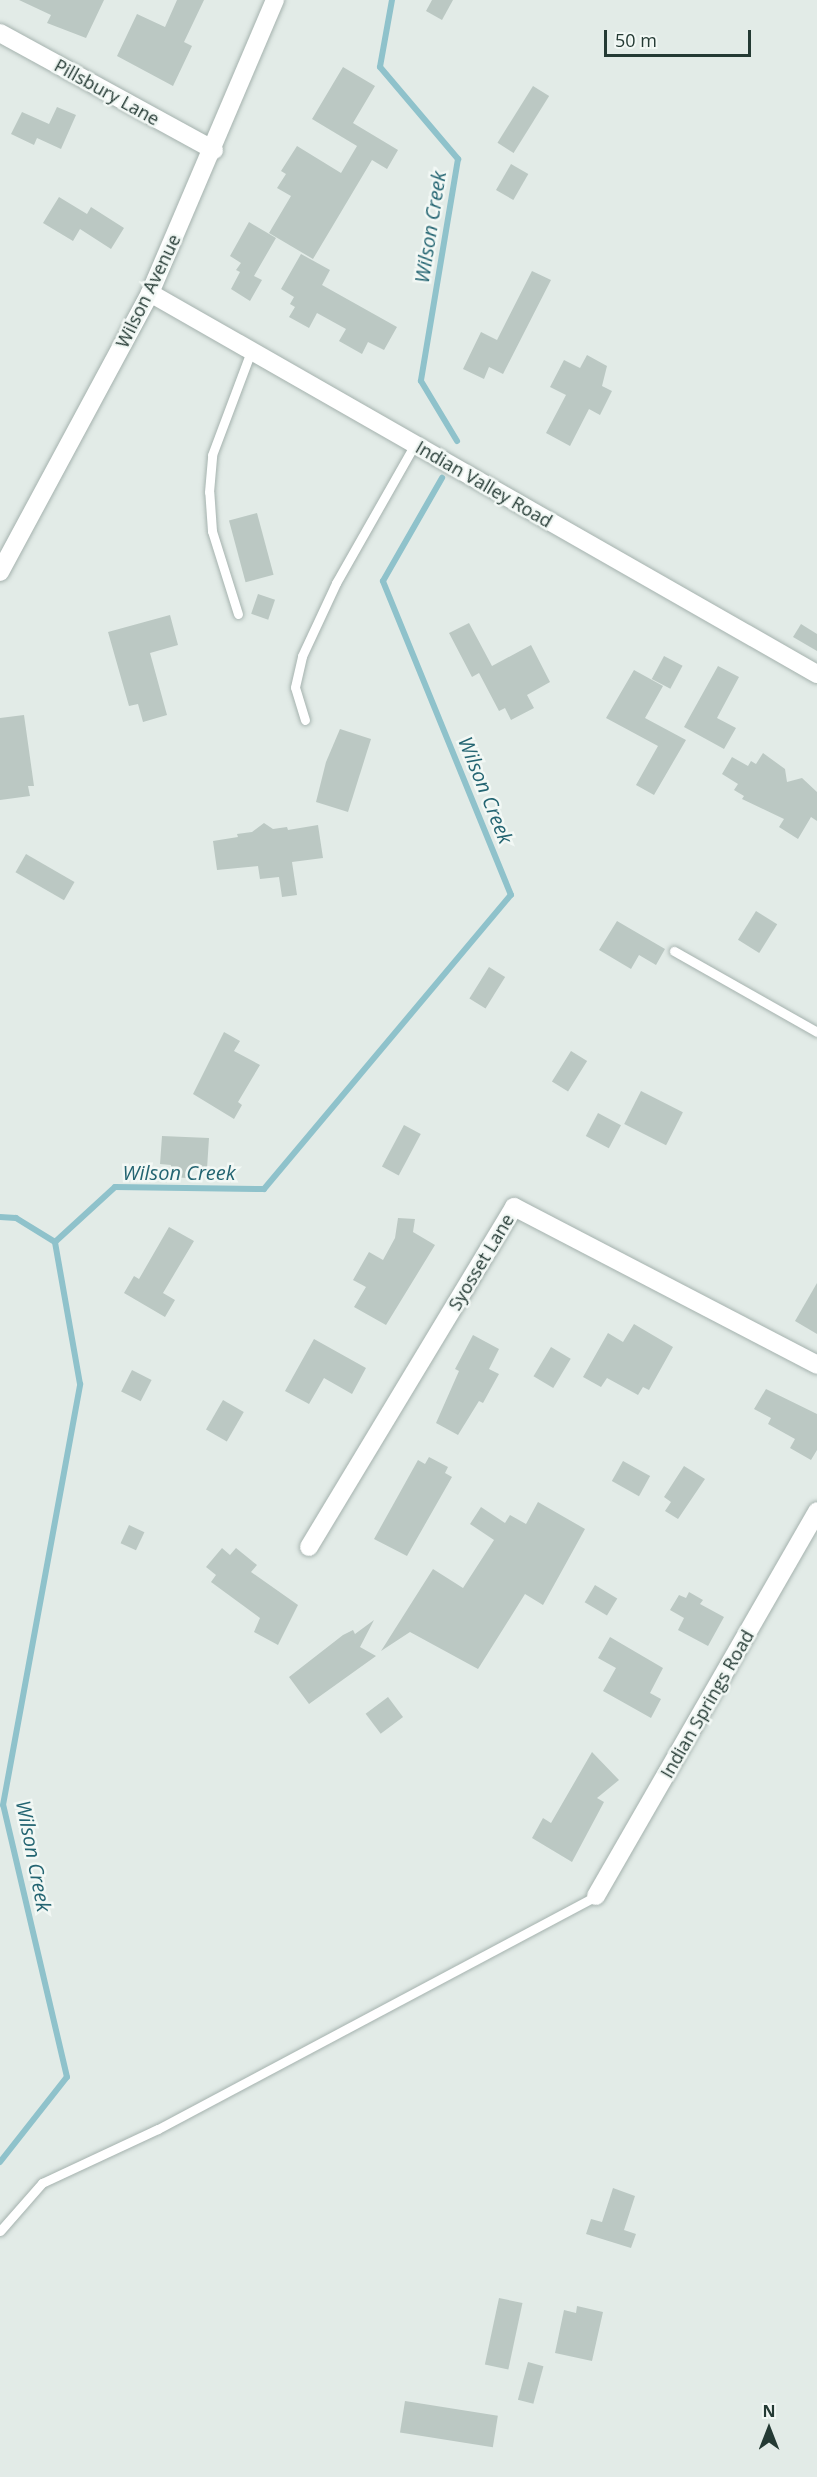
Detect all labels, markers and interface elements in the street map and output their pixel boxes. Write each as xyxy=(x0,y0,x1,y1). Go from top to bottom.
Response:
scale bar xyxy=(607,18,754,56)
text: 50 m xyxy=(615,28,657,52)
street label: Pillsbury Lane xyxy=(51,54,163,130)
water label: Wilson Creek xyxy=(409,169,451,285)
street label: Wilson Avenue xyxy=(111,231,185,351)
street label: Indian Valley Road xyxy=(412,436,556,532)
water label: Wilson Creek xyxy=(454,733,518,847)
water label: Wilson Creek xyxy=(122,1160,236,1184)
street label: Syosset Lane xyxy=(444,1210,518,1314)
street label: Indian Springs Road xyxy=(656,1626,758,1782)
water label: Wilson Creek xyxy=(11,1798,57,1914)
north arrow xyxy=(739,2399,799,2459)
text: N xyxy=(762,2400,776,2422)

